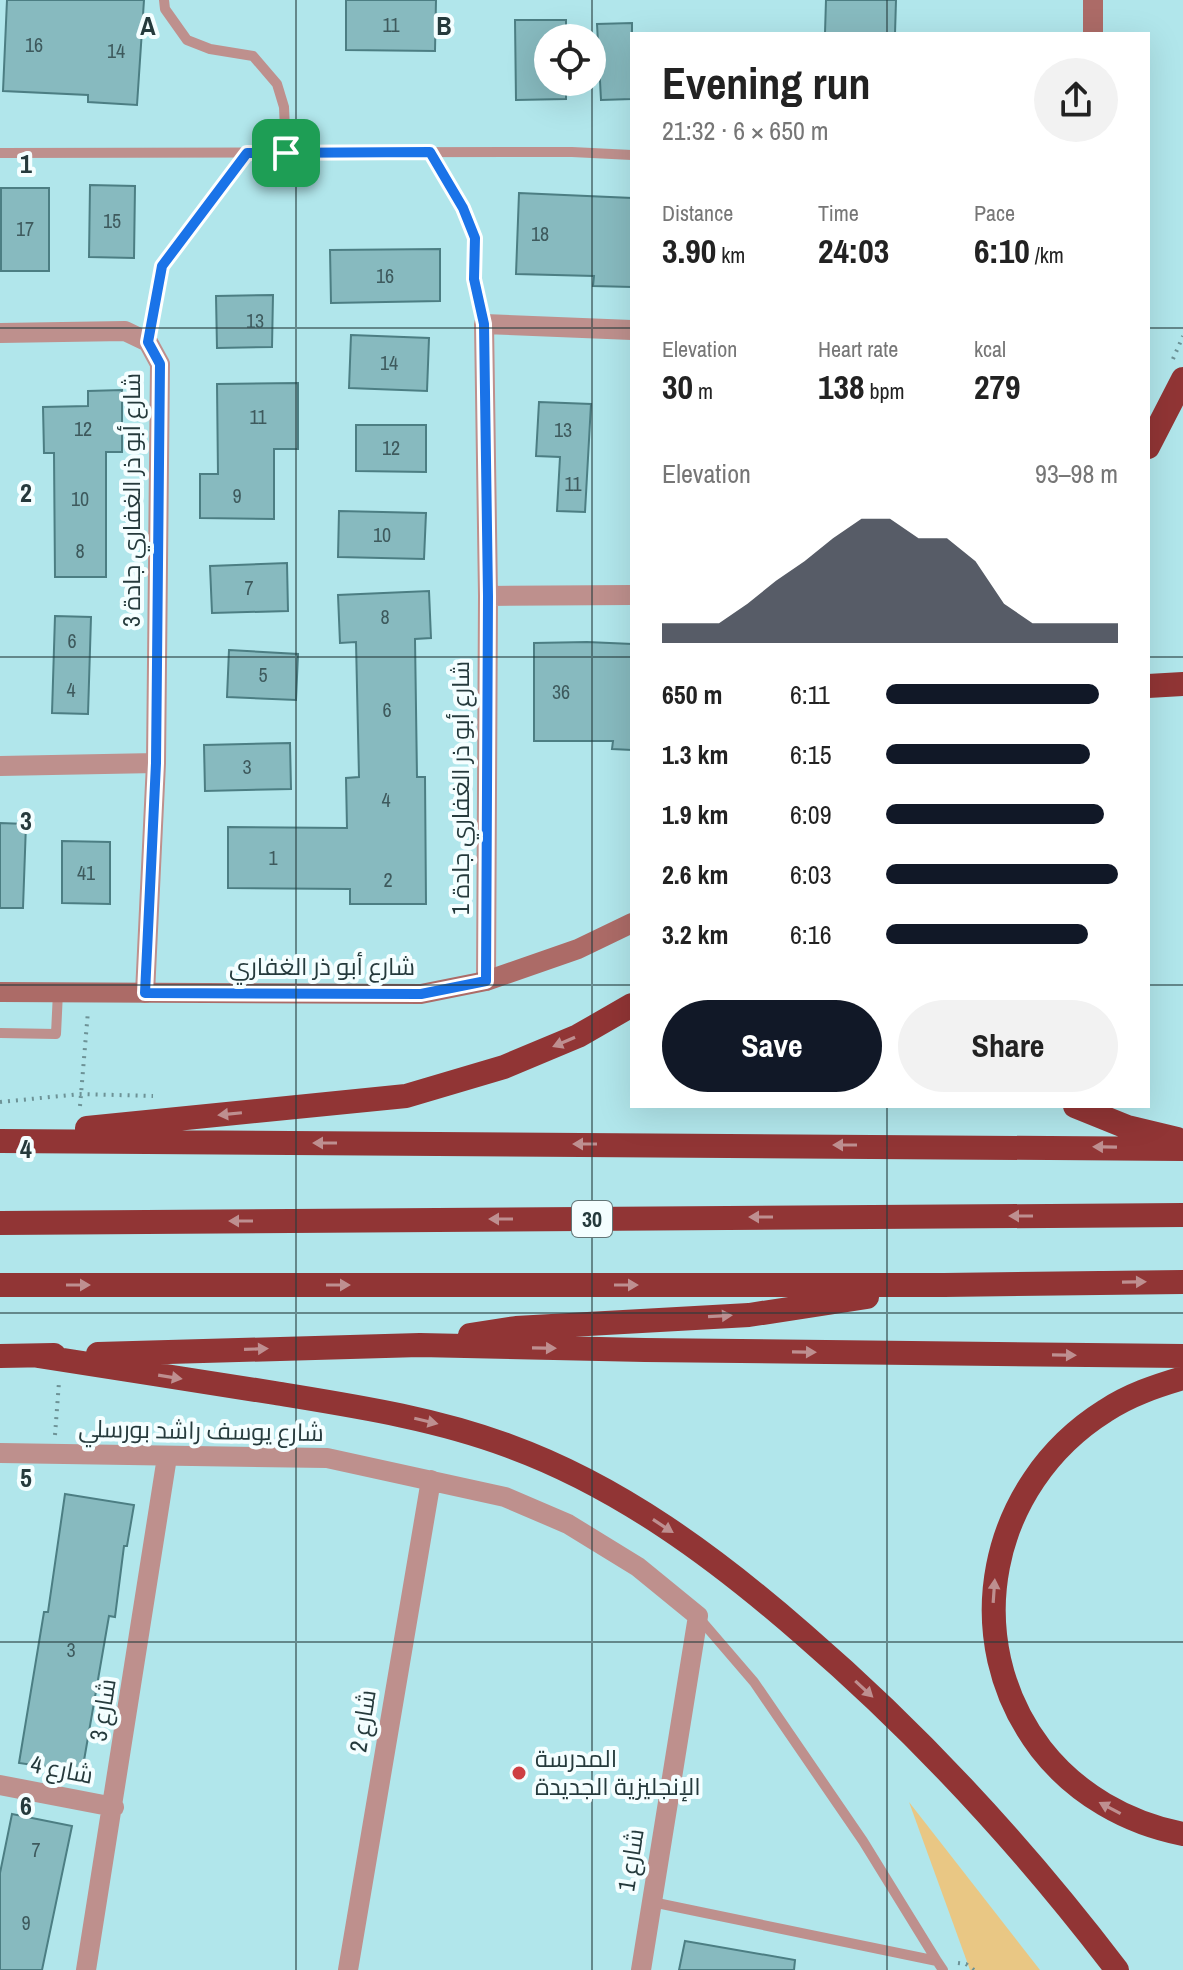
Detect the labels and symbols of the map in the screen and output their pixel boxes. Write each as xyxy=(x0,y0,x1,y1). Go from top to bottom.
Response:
text: A xyxy=(140,8,156,43)
text: B xyxy=(436,8,452,43)
house number: 11 xyxy=(382,11,400,38)
house number: 16 xyxy=(25,31,43,58)
house number: 14 xyxy=(107,37,125,64)
pin xyxy=(252,119,320,187)
text: 1 xyxy=(20,146,32,181)
house number: 15 xyxy=(103,207,121,234)
house number: 17 xyxy=(16,215,34,242)
house number: 18 xyxy=(531,220,549,247)
house number: 16 xyxy=(376,262,394,289)
house number: 13 xyxy=(246,307,264,334)
house number: 14 xyxy=(380,349,398,376)
street label: شارع أبو ذر الغفاري جادة 3 xyxy=(115,373,150,627)
house number: 11 xyxy=(249,403,267,430)
house number: 12 xyxy=(74,415,92,442)
house number: 13 xyxy=(554,416,572,443)
house number: 12 xyxy=(382,434,400,461)
house number: 11 xyxy=(564,470,582,497)
text: 2 xyxy=(20,475,32,510)
house number: 9 xyxy=(232,482,242,509)
house number: 10 xyxy=(71,485,89,512)
house number: 10 xyxy=(373,521,391,548)
house number: 8 xyxy=(75,537,85,564)
house number: 7 xyxy=(244,574,254,601)
house number: 8 xyxy=(380,603,390,630)
house number: 6 xyxy=(67,627,77,654)
house number: 5 xyxy=(258,661,268,688)
street label: شارع أبو ذر الغفاري جادة 1 xyxy=(444,661,479,915)
house number: 4 xyxy=(66,676,76,703)
house number: 36 xyxy=(552,678,570,705)
house number: 6 xyxy=(382,696,392,723)
house number: 3 xyxy=(242,753,252,780)
house number: 4 xyxy=(381,786,391,813)
text: 3 xyxy=(20,803,32,838)
house number: 1 xyxy=(268,844,278,871)
house number: 41 xyxy=(77,859,95,886)
house number: 2 xyxy=(383,866,393,893)
street label: شارع أبو ذر الغفاري xyxy=(229,950,415,985)
one-way arrow xyxy=(552,1036,576,1049)
one-way arrow xyxy=(217,1107,242,1120)
text: 4 xyxy=(20,1131,32,1166)
one-way arrow xyxy=(312,1137,337,1149)
one-way arrow xyxy=(572,1138,597,1150)
one-way arrow xyxy=(832,1139,857,1151)
one-way arrow xyxy=(1092,1141,1117,1153)
road number: 30 xyxy=(572,1201,612,1237)
one-way arrow xyxy=(1008,1210,1033,1222)
one-way arrow xyxy=(748,1211,773,1223)
one-way arrow xyxy=(488,1213,513,1225)
one-way arrow xyxy=(228,1215,253,1227)
one-way arrow xyxy=(1122,1276,1147,1289)
one-way arrow xyxy=(66,1279,91,1291)
one-way arrow xyxy=(326,1279,351,1291)
one-way arrow xyxy=(614,1279,639,1291)
one-way arrow xyxy=(708,1310,733,1323)
one-way arrow xyxy=(532,1341,557,1354)
one-way arrow xyxy=(244,1343,269,1356)
one-way arrow xyxy=(792,1346,817,1358)
one-way arrow xyxy=(1052,1349,1077,1361)
one-way arrow xyxy=(158,1371,183,1383)
street label: شارع يوسف راشد بورسلي xyxy=(78,1412,324,1452)
one-way arrow xyxy=(414,1415,439,1428)
text: 5 xyxy=(20,1460,32,1495)
one-way arrow xyxy=(652,1518,673,1533)
one-way arrow xyxy=(988,1578,1001,1603)
house number: 3 xyxy=(66,1636,76,1663)
street label: شارع 3 xyxy=(81,1676,124,1744)
one-way arrow xyxy=(855,1680,874,1698)
street label: شارع 2 xyxy=(341,1687,384,1755)
place label: المدرسة الإنجليزية الجديدة xyxy=(535,1742,701,1802)
street label: شارع 4 xyxy=(28,1747,96,1792)
marker: المدرسة الإنجليزية الجديدة xyxy=(510,1764,528,1782)
text: 6 xyxy=(20,1788,32,1823)
one-way arrow xyxy=(1099,1801,1121,1815)
street label: شارع 1 xyxy=(609,1826,652,1894)
house number: 7 xyxy=(31,1836,41,1863)
house number: 9 xyxy=(21,1909,31,1936)

